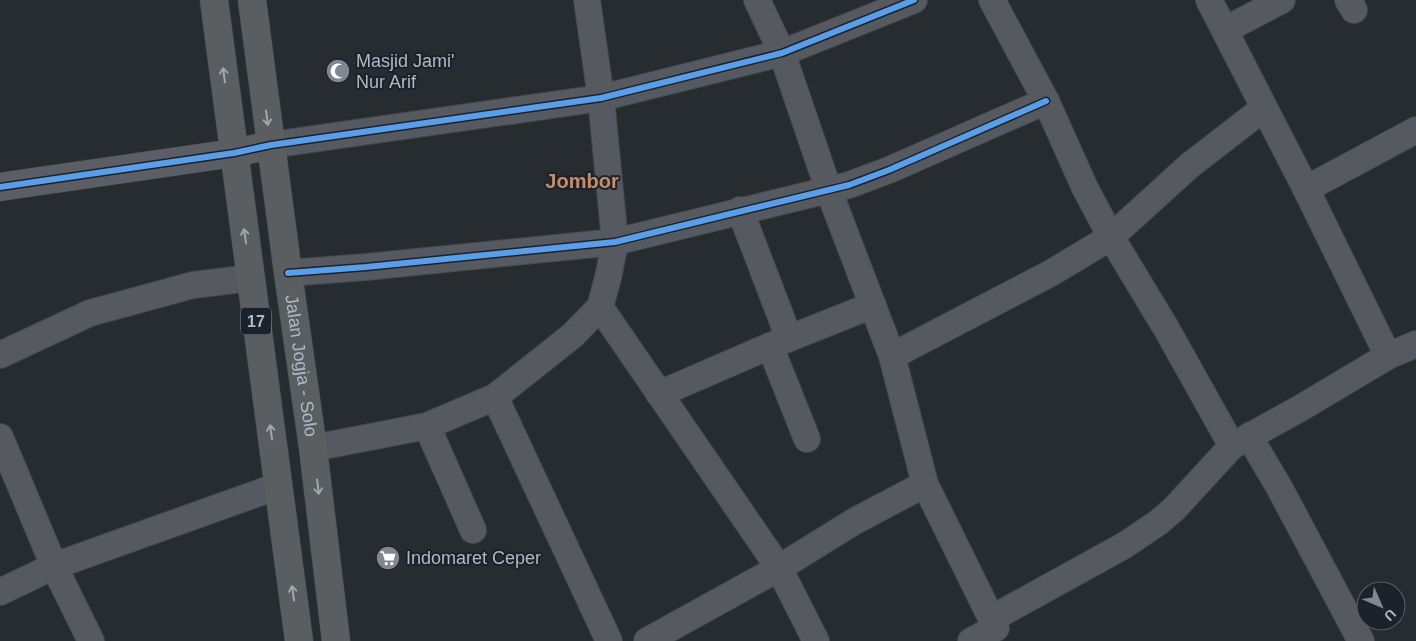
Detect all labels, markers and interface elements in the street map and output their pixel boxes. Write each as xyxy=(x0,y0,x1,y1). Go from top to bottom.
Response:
place label: Masjid Jami' Nur Arif xyxy=(356,51,454,92)
mosque icon: Masjid Jami' Nur Arif xyxy=(325,58,351,84)
one-way arrow xyxy=(219,67,229,83)
one-way arrow xyxy=(262,109,272,125)
district label: Jombor xyxy=(545,170,619,192)
one-way arrow xyxy=(240,228,250,244)
street label: Jalan Jogja - Solo xyxy=(281,293,321,438)
road number: 17 xyxy=(241,308,271,334)
one-way arrow xyxy=(266,424,276,440)
one-way arrow xyxy=(313,478,323,494)
supermarket icon: Indomaret Ceper xyxy=(375,545,401,571)
place label: Indomaret Ceper xyxy=(406,548,541,568)
north arrow xyxy=(1356,581,1406,631)
one-way arrow xyxy=(288,585,298,601)
text: U xyxy=(1381,606,1399,624)

